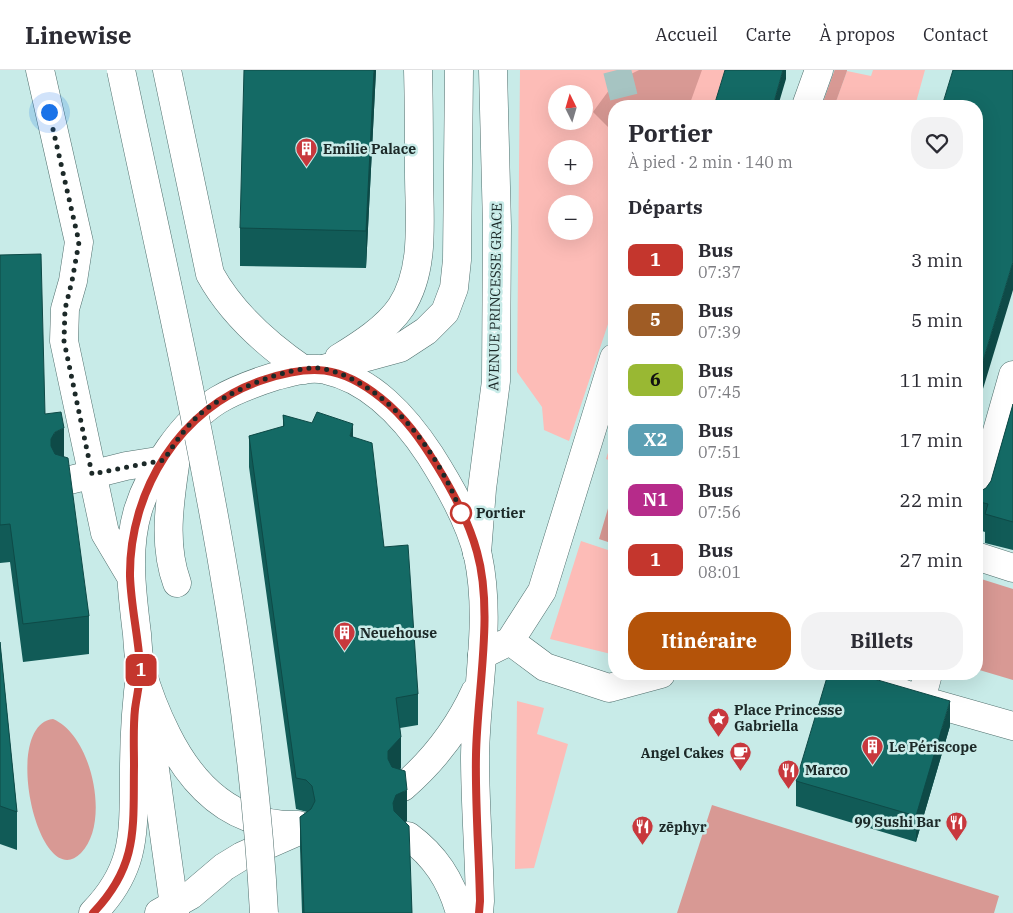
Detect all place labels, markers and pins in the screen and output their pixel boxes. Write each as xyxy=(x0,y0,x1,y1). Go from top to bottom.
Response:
building icon: Emilie Palace xyxy=(295,137,319,168)
place label: Emilie Palace xyxy=(323,140,416,158)
marker: Portier xyxy=(450,502,472,524)
place label: Portier xyxy=(476,504,525,522)
building icon: Neuehouse xyxy=(332,621,356,652)
place label: Neuehouse xyxy=(360,624,437,642)
place label: Place Princesse Gabriella xyxy=(734,701,842,735)
place icon: Place Princesse Gabriella xyxy=(706,706,730,737)
building icon: Le Périscope xyxy=(861,735,885,766)
place label: Le Périscope xyxy=(889,738,977,756)
cafe icon: Angel Cakes xyxy=(728,741,752,772)
place label: Angel Cakes xyxy=(641,744,724,762)
restaurant icon: Marco xyxy=(777,758,801,789)
place label: Marco xyxy=(805,761,848,779)
restaurant icon: 99 Sushi Bar xyxy=(945,810,969,841)
place label: 99 Sushi Bar xyxy=(854,813,941,831)
restaurant icon: zēphyr xyxy=(631,815,655,846)
place label: zēphyr xyxy=(659,818,707,836)

